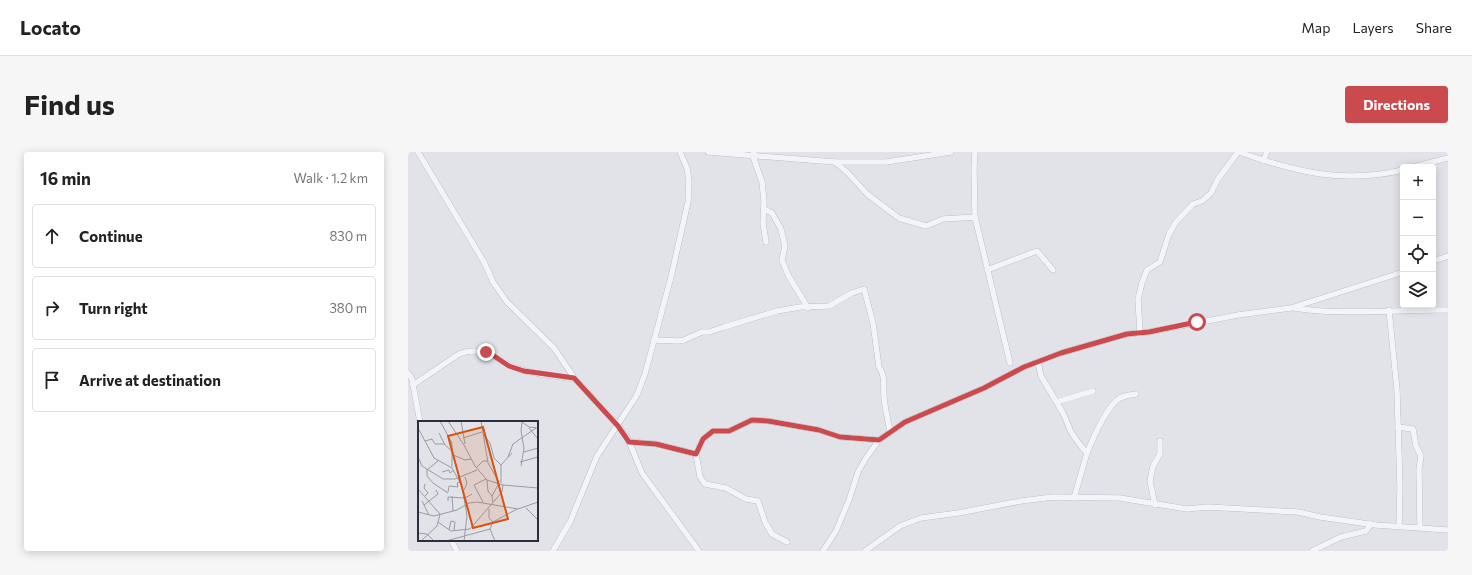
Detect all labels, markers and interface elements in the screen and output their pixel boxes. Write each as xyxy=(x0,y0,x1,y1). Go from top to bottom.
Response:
text: Locato xyxy=(20,16,81,39)
text: Map xyxy=(1302,19,1330,36)
text: Layers xyxy=(1352,19,1394,36)
text: Share xyxy=(1416,19,1452,36)
button: Directions xyxy=(1345,86,1448,123)
text: Find us xyxy=(24,87,115,121)
map controls xyxy=(1400,164,1436,308)
button: + xyxy=(1400,164,1436,200)
text: 16 min xyxy=(40,168,91,189)
text: Walk · 1.2 km xyxy=(294,170,368,186)
button: − xyxy=(1400,200,1436,236)
icon: ahead xyxy=(41,225,63,247)
text: Continue xyxy=(79,227,143,245)
text: 830 m xyxy=(329,228,367,244)
button: locate xyxy=(1400,236,1436,272)
button: layers xyxy=(1400,272,1436,308)
icon: right xyxy=(41,297,63,319)
text: Turn right xyxy=(79,299,148,317)
text: 380 m xyxy=(329,300,367,316)
route start xyxy=(1188,313,1206,331)
route end xyxy=(477,343,495,361)
icon: arrive xyxy=(41,369,63,391)
text: Arrive at destination xyxy=(79,371,221,389)
inset map xyxy=(418,421,538,541)

